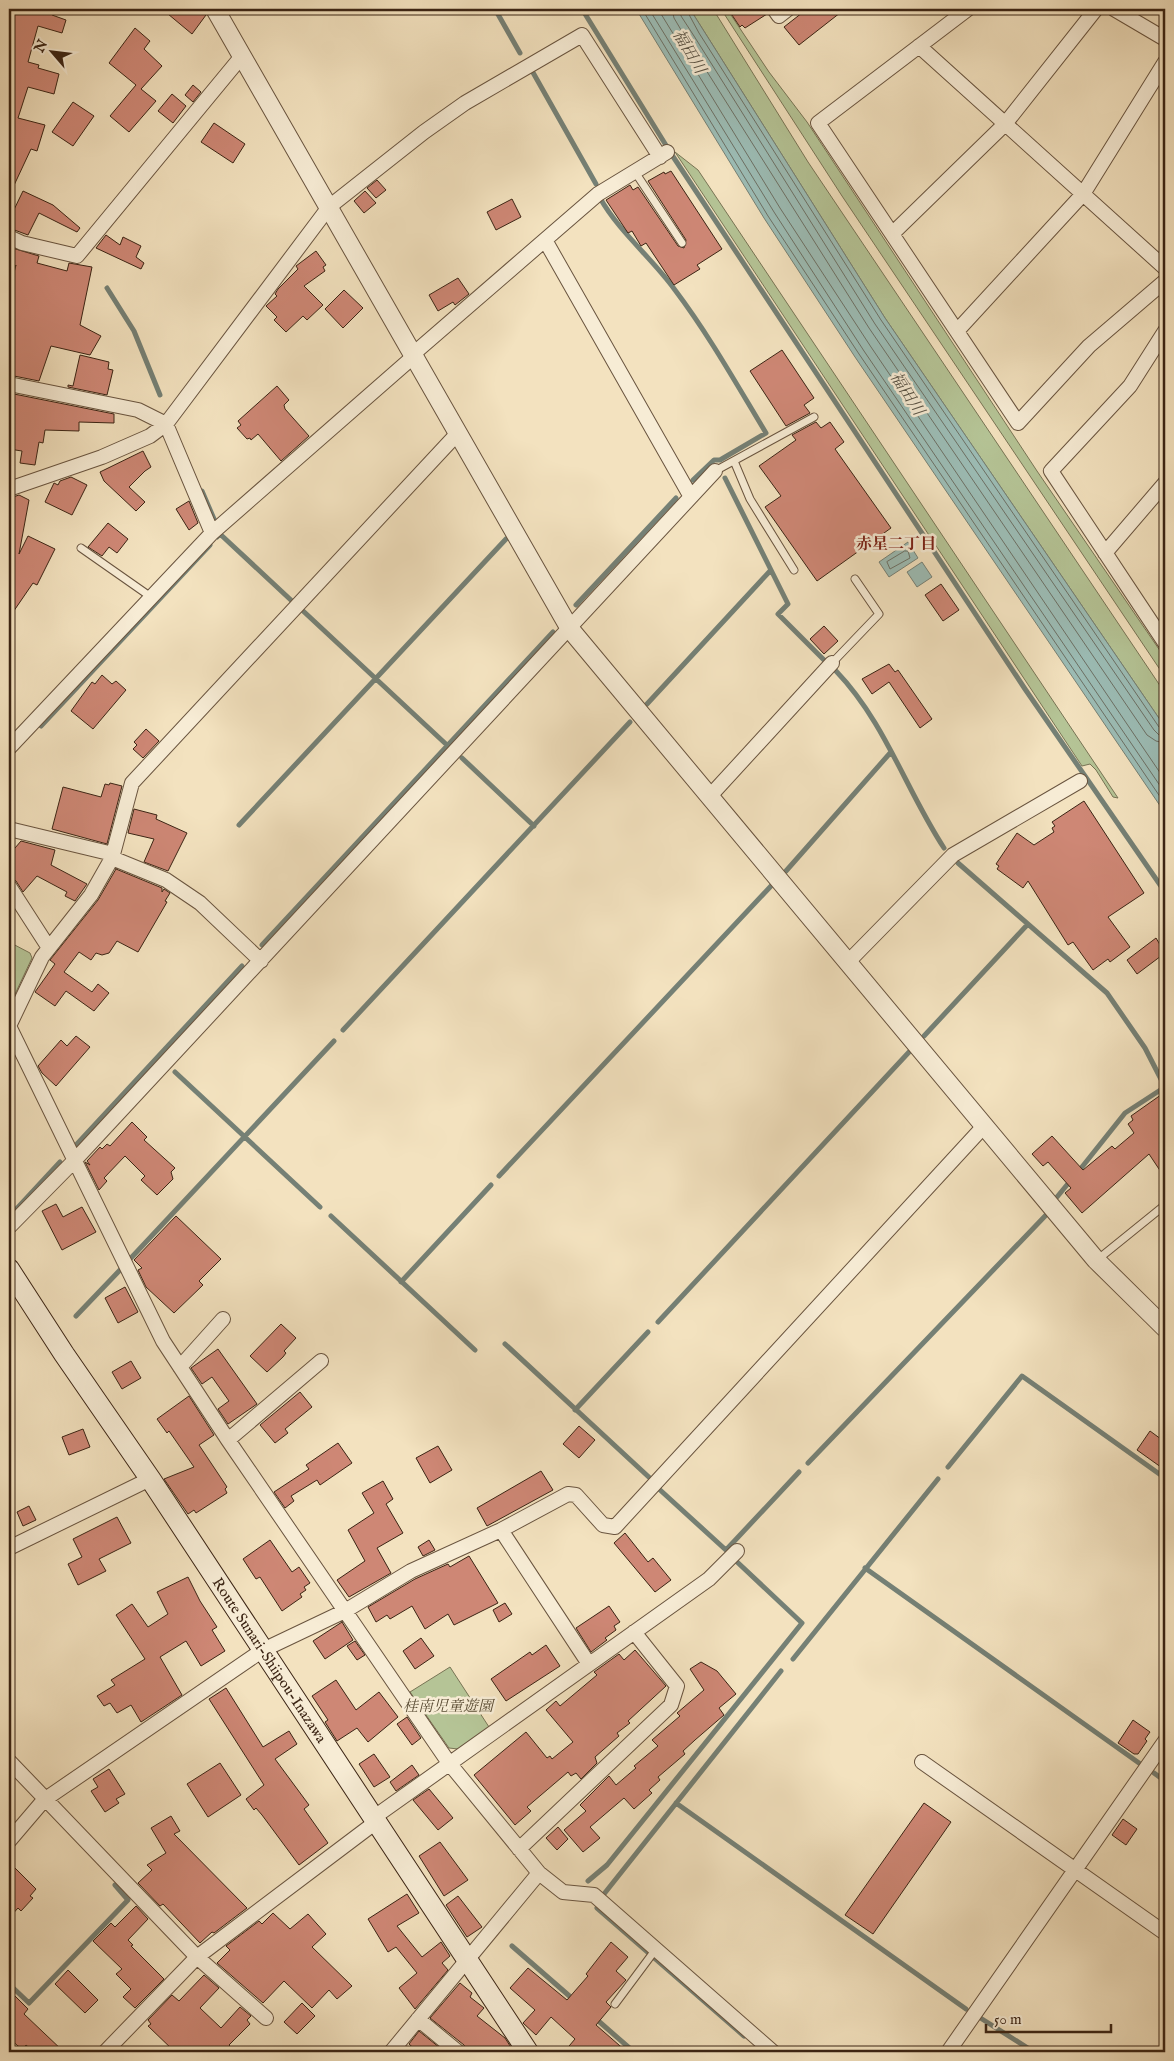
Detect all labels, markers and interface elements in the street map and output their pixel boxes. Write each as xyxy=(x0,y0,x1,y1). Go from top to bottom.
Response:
water label: 福田川 xyxy=(667,26,710,79)
north arrow xyxy=(28,28,78,78)
text: N xyxy=(30,37,52,57)
water label: 福田川 xyxy=(885,369,929,421)
district label: 赤星二丁目 xyxy=(856,535,936,555)
street label: Route Sunari-Shiipou-Inazawa xyxy=(208,1574,331,1747)
park label: 桂南児童遊園 xyxy=(403,1697,496,1716)
scale bar xyxy=(986,2001,1112,2033)
text: 50 m xyxy=(994,2010,1022,2029)

